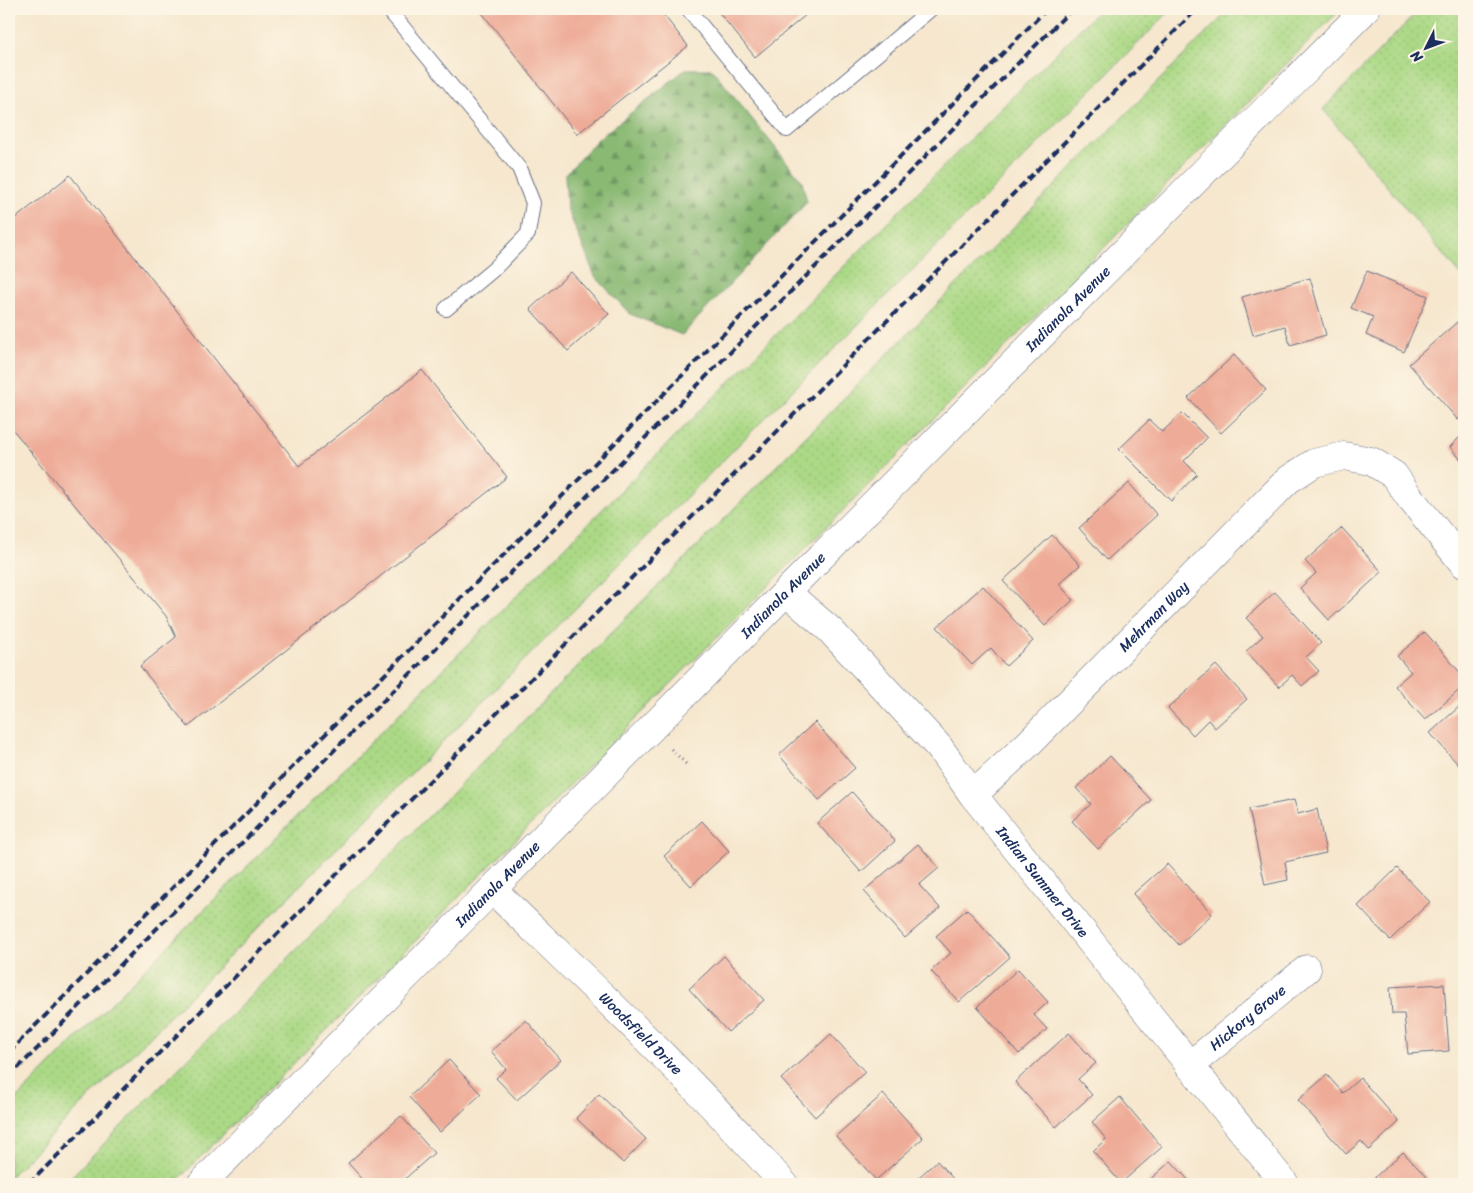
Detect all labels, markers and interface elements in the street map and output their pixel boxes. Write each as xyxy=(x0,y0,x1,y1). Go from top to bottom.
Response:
north arrow xyxy=(1400,22,1450,72)
text: N xyxy=(1404,44,1430,69)
street label: Indianola Avenue xyxy=(1018,259,1117,359)
street label: Indianola Avenue xyxy=(733,545,832,645)
street label: Mehrman Way xyxy=(1112,574,1195,658)
street label: Indian Summer Drive xyxy=(989,819,1096,943)
street label: Indianola Avenue xyxy=(448,834,547,934)
street label: Hickory Grove xyxy=(1203,978,1292,1057)
street label: Woodsfield Drive xyxy=(593,986,689,1082)

